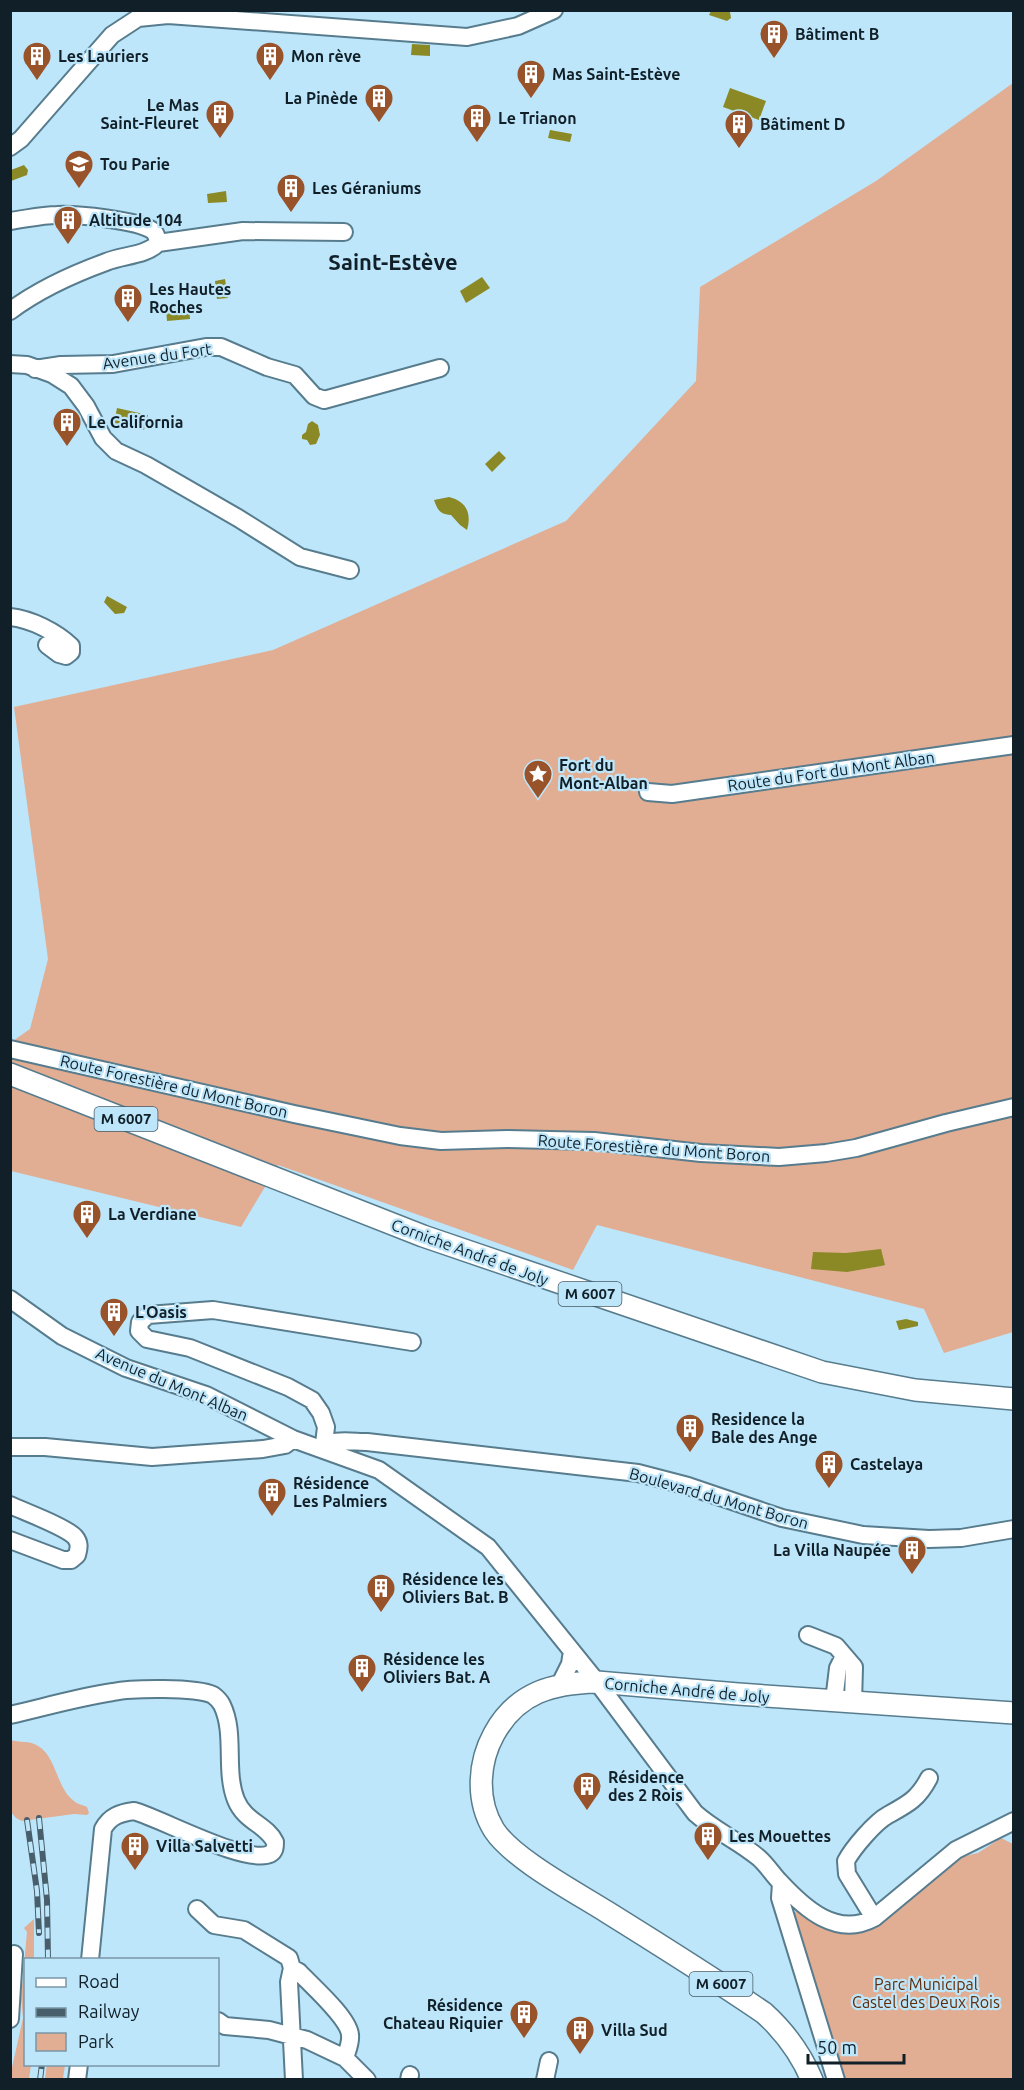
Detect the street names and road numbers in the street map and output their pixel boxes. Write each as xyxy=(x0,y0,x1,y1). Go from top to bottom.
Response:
street label: Avenue du Fort xyxy=(101,339,213,373)
street label: Route du Fort du Mont Alban xyxy=(726,748,936,794)
street label: Route Forestière du Mont Boron xyxy=(59,1051,289,1121)
road number: M 6007 xyxy=(94,1107,158,1131)
street label: Route Forestière du Mont Boron xyxy=(537,1131,771,1165)
street label: Corniche André de Joly xyxy=(389,1215,551,1289)
road number: M 6007 xyxy=(558,1282,622,1306)
street label: Avenue du Mont Alban xyxy=(93,1344,251,1424)
street label: Boulevard du Mont Boron xyxy=(627,1464,811,1532)
street label: Corniche André de Joly xyxy=(604,1674,771,1706)
road number: M 6007 xyxy=(690,1972,752,1996)

